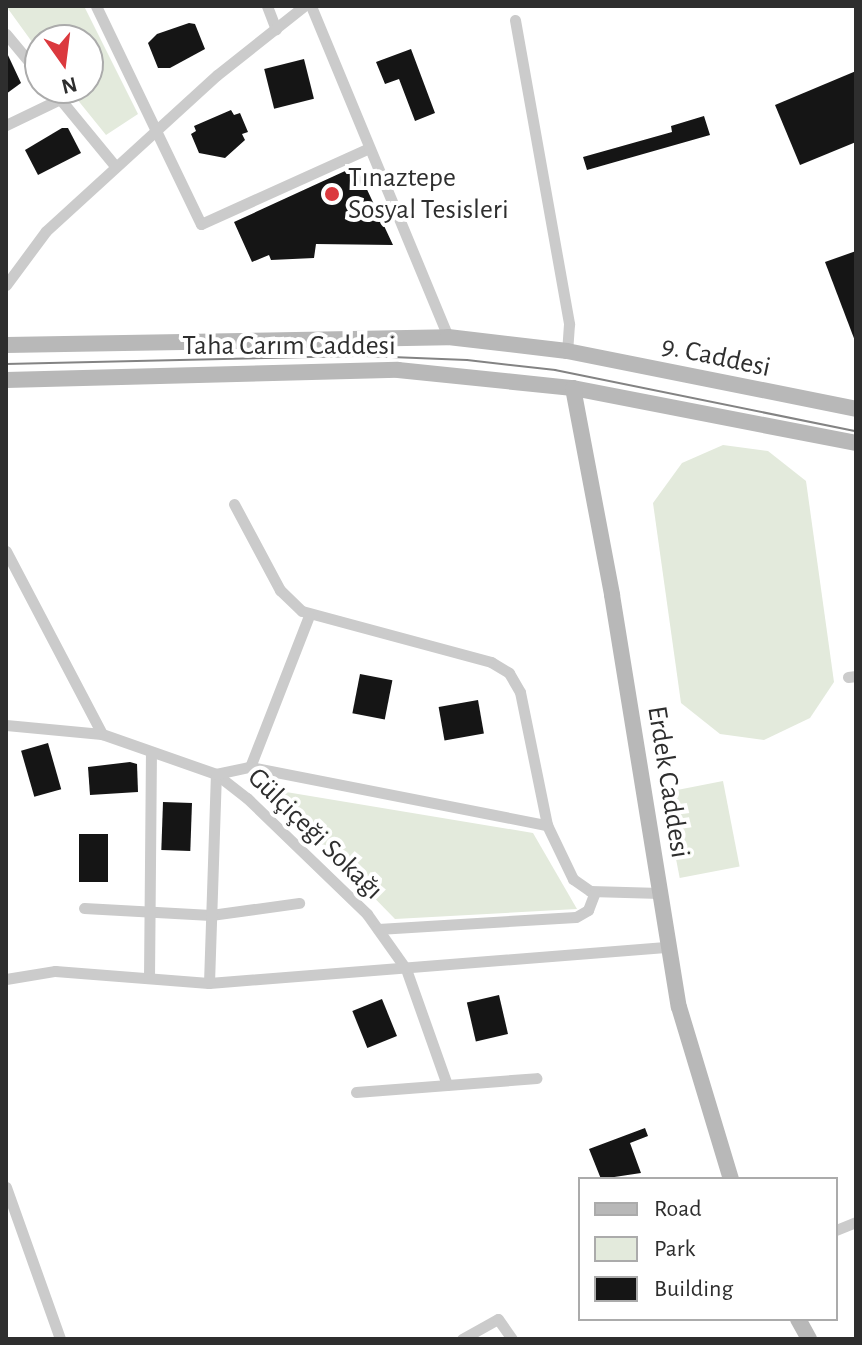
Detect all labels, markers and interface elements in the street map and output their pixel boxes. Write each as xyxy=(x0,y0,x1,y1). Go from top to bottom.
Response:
north arrow xyxy=(24,24,104,104)
text: N xyxy=(59,73,79,98)
place label: Tınaztepe Sosyal Tesisleri xyxy=(348,161,509,227)
marker: Tınaztepe Sosyal Tesisleri xyxy=(323,185,341,203)
street label: Taha Carım Caddesi xyxy=(182,329,396,363)
street label: 9. Caddesi xyxy=(658,329,774,385)
street label: Erdek Caddesi xyxy=(639,704,697,860)
street label: Gülçiçeği Sokağı xyxy=(240,761,390,907)
legend xyxy=(578,1177,838,1321)
text: Road xyxy=(654,1197,702,1221)
text: Park xyxy=(654,1237,695,1261)
text: Building xyxy=(654,1277,733,1301)

